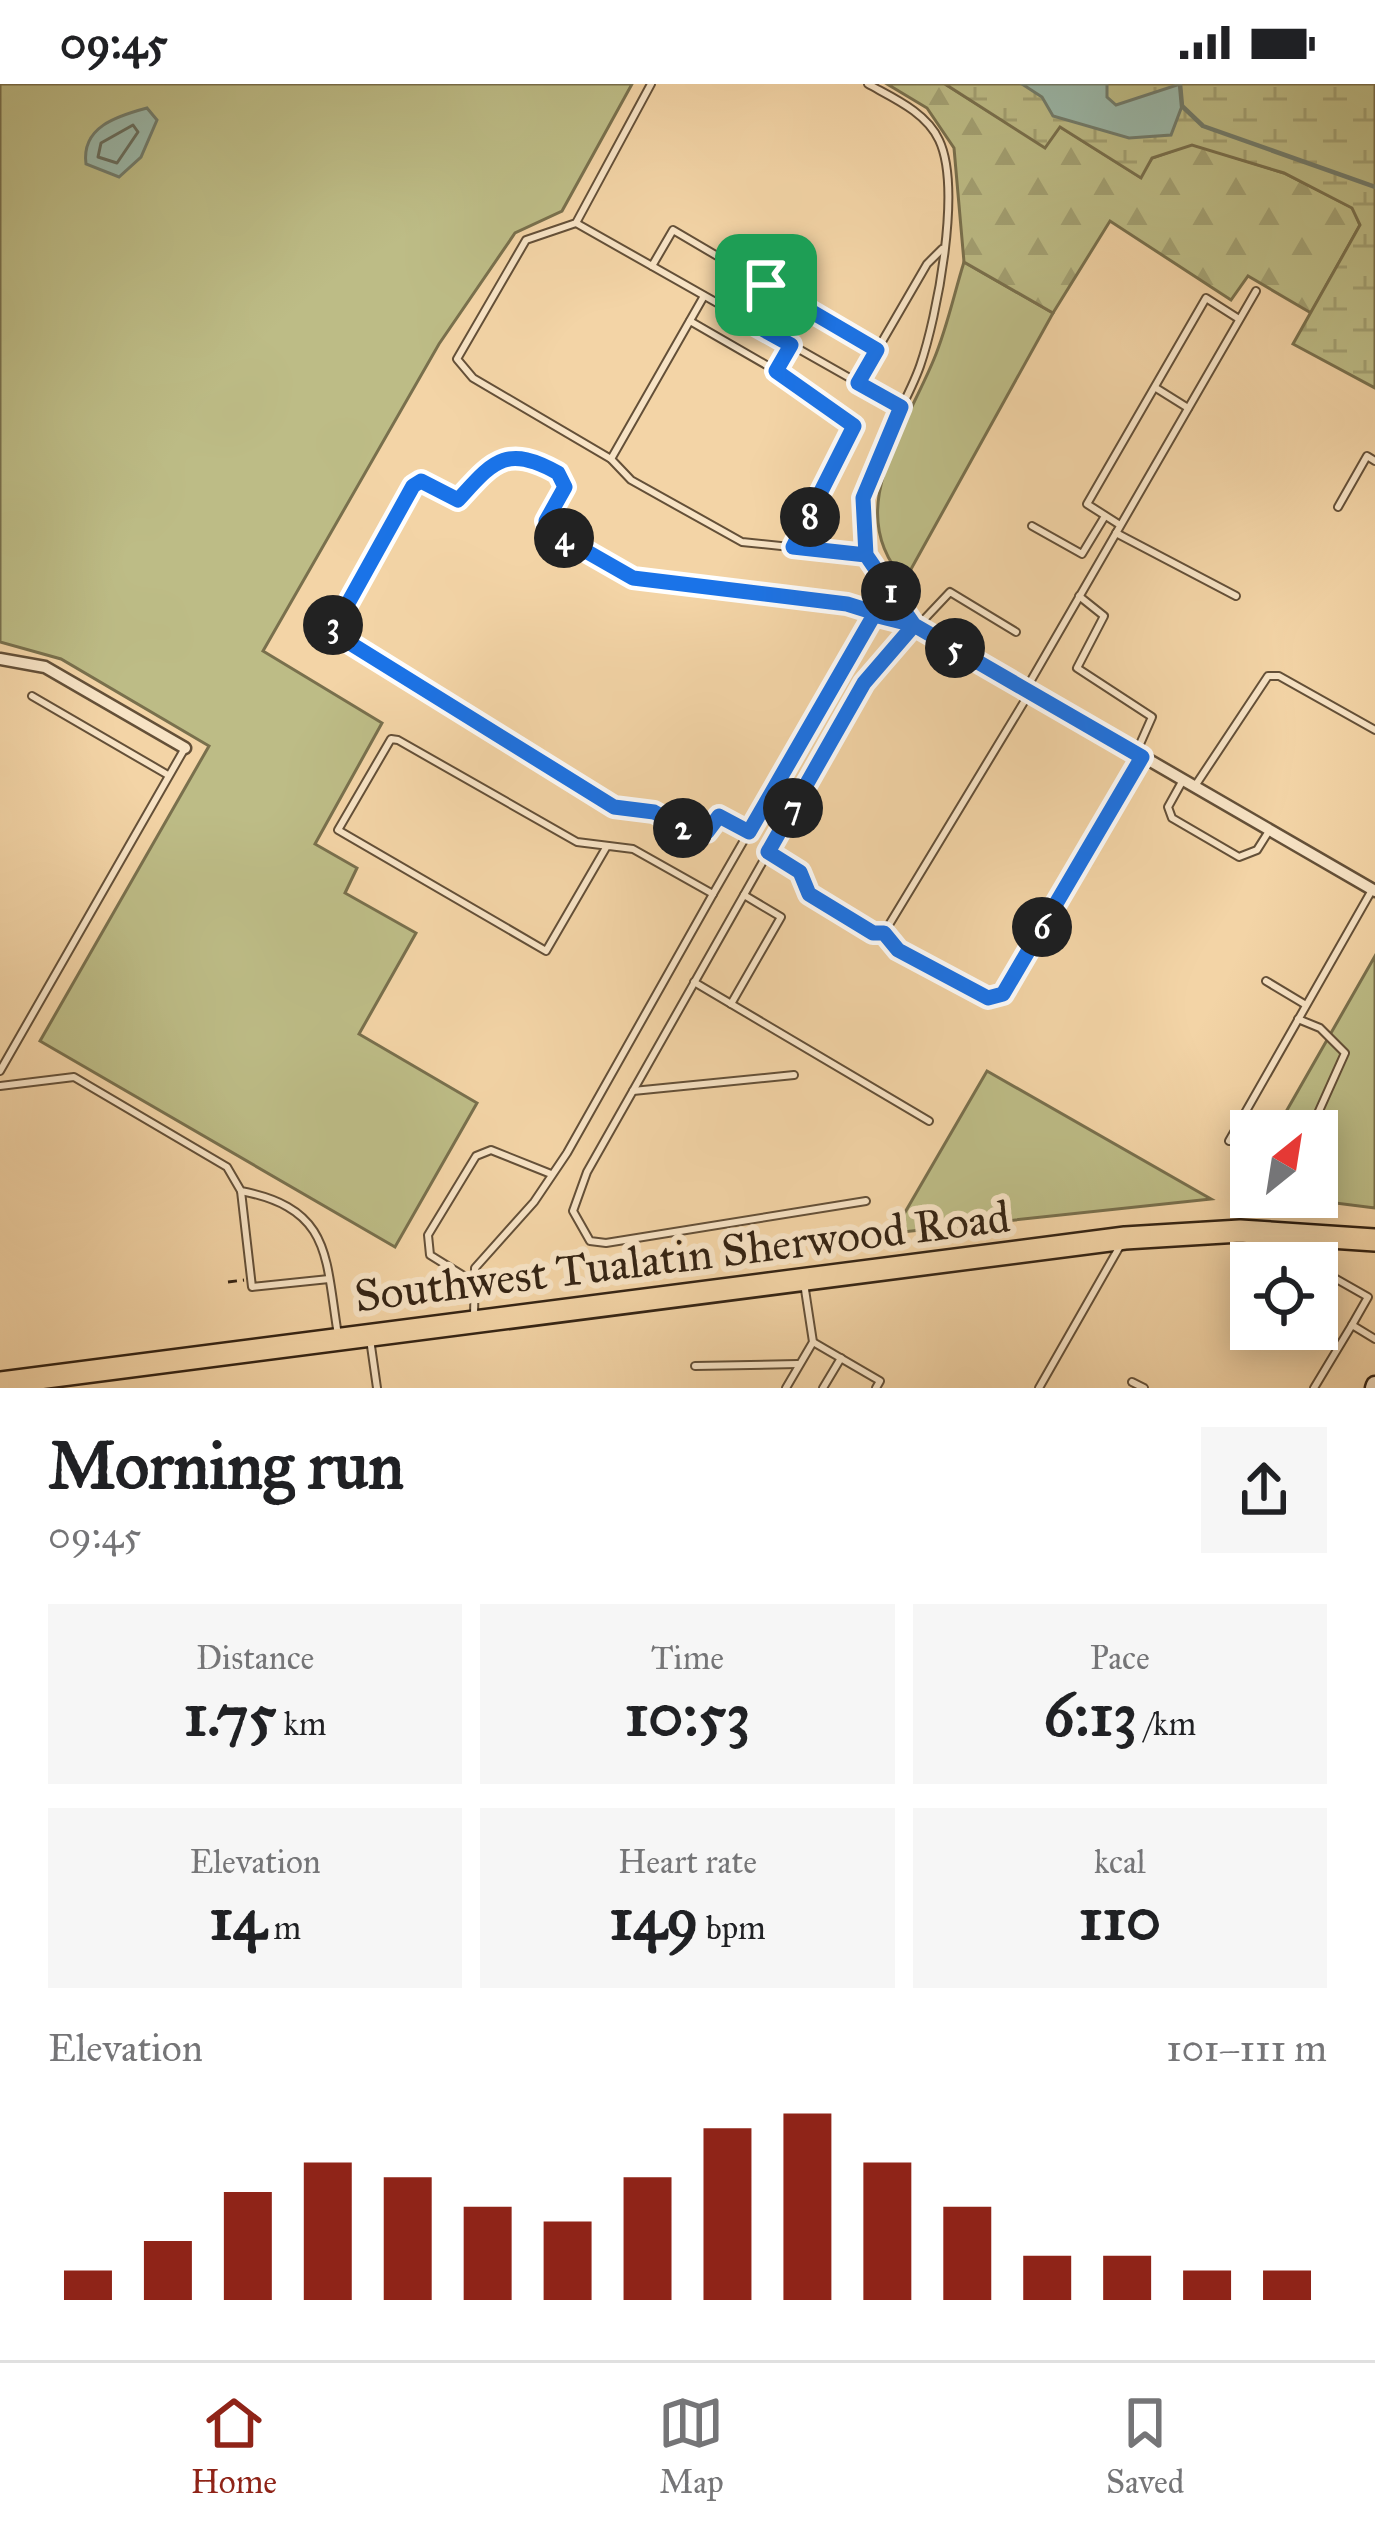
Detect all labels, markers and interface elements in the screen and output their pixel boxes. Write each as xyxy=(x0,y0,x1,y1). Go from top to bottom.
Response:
text: 09:45 xyxy=(60,15,168,70)
pin xyxy=(715,234,817,336)
icon: arrive xyxy=(733,252,799,318)
pin: 8 xyxy=(780,487,840,547)
text: 8 xyxy=(801,497,819,537)
pin: 4 xyxy=(534,508,594,568)
text: 4 xyxy=(555,518,573,558)
pin: 1 xyxy=(861,561,921,621)
text: 1 xyxy=(884,571,898,611)
pin: 3 xyxy=(303,595,363,655)
text: 3 xyxy=(326,605,340,645)
pin: 5 xyxy=(925,618,985,678)
text: 5 xyxy=(947,628,963,668)
pin: 7 xyxy=(763,778,823,838)
text: 7 xyxy=(784,788,802,828)
pin: 2 xyxy=(653,798,713,858)
text: 2 xyxy=(675,808,691,848)
pin: 6 xyxy=(1012,897,1072,957)
text: 6 xyxy=(1034,907,1050,947)
north arrow xyxy=(1230,1110,1338,1218)
map controls xyxy=(1230,1110,1338,1350)
street label: Southwest Tualatin Sherwood Road xyxy=(351,1188,1013,1324)
button: locate xyxy=(1230,1242,1338,1350)
text: Morning run xyxy=(48,1425,404,1506)
button: share xyxy=(1201,1427,1327,1553)
text: 09:45 xyxy=(48,1511,141,1559)
text: Distance xyxy=(196,1638,314,1678)
text: Time xyxy=(651,1638,724,1678)
text: Pace xyxy=(1090,1638,1150,1678)
text: 1.75 xyxy=(184,1678,276,1751)
text: 10:53 xyxy=(625,1678,750,1751)
text: 6:13 xyxy=(1044,1678,1137,1751)
text: km xyxy=(276,1704,327,1744)
text: /km xyxy=(1137,1704,1196,1744)
text: Elevation xyxy=(190,1842,321,1882)
text: Heart rate xyxy=(618,1842,757,1882)
text: kcal xyxy=(1094,1842,1146,1882)
text: 14 xyxy=(209,1882,266,1955)
text: 149 xyxy=(609,1882,699,1955)
text: 110 xyxy=(1079,1882,1161,1955)
text: m xyxy=(266,1908,301,1948)
text: bpm xyxy=(699,1908,766,1948)
text: Elevation xyxy=(48,2024,203,2072)
text: 101–111 m xyxy=(1166,2024,1327,2072)
tab: Home xyxy=(191,2390,277,2502)
tab: Map xyxy=(658,2390,724,2502)
tab: Saved xyxy=(1106,2390,1184,2502)

